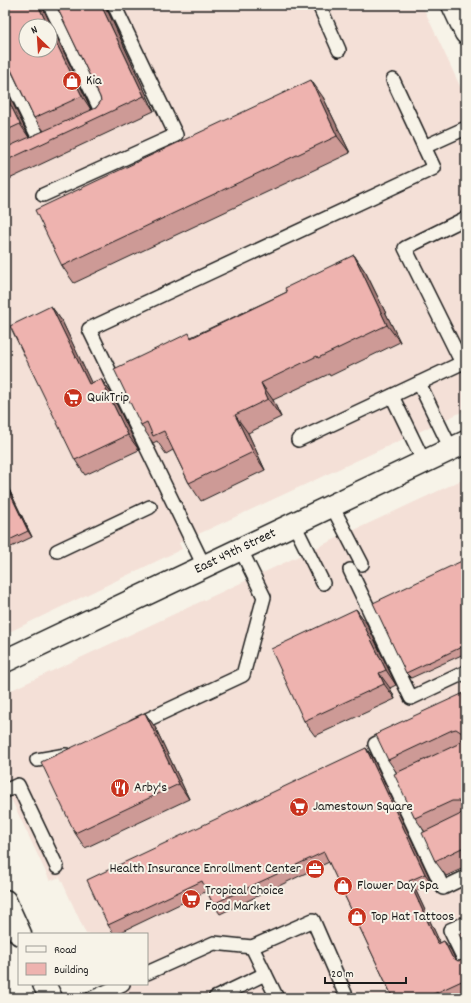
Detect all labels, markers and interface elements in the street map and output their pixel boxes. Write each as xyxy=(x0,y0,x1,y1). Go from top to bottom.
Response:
north arrow xyxy=(18,18,58,58)
text: N xyxy=(29,22,41,39)
shop icon: Kia xyxy=(61,70,83,92)
place label: Kia xyxy=(86,71,102,91)
supermarket icon: QuikTrip xyxy=(62,387,84,409)
place label: QuikTrip xyxy=(87,388,129,408)
street label: East 49th Street xyxy=(191,524,280,580)
restaurant icon: Arby's xyxy=(109,777,131,799)
place label: Arby's xyxy=(134,778,167,798)
supermarket icon: Jamestown Square xyxy=(288,796,310,818)
place label: Jamestown Square xyxy=(313,797,413,817)
office icon: Health Insurance Enrollment Center xyxy=(304,858,326,880)
place label: Health Insurance Enrollment Center xyxy=(109,859,302,879)
shop icon: Flower Day Spa xyxy=(332,875,354,897)
place label: Flower Day Spa xyxy=(357,876,439,896)
place label: Tropical Choice Food Market xyxy=(205,881,284,917)
supermarket icon: Tropical Choice Food Market xyxy=(180,888,202,910)
shop icon: Top Hat Tattoos xyxy=(346,906,368,928)
place label: Top Hat Tattoos xyxy=(371,907,454,927)
legend xyxy=(18,933,148,985)
text: Road xyxy=(54,942,76,959)
scale bar xyxy=(325,959,406,985)
text: Building xyxy=(54,962,89,979)
text: 20 m xyxy=(331,966,354,983)

